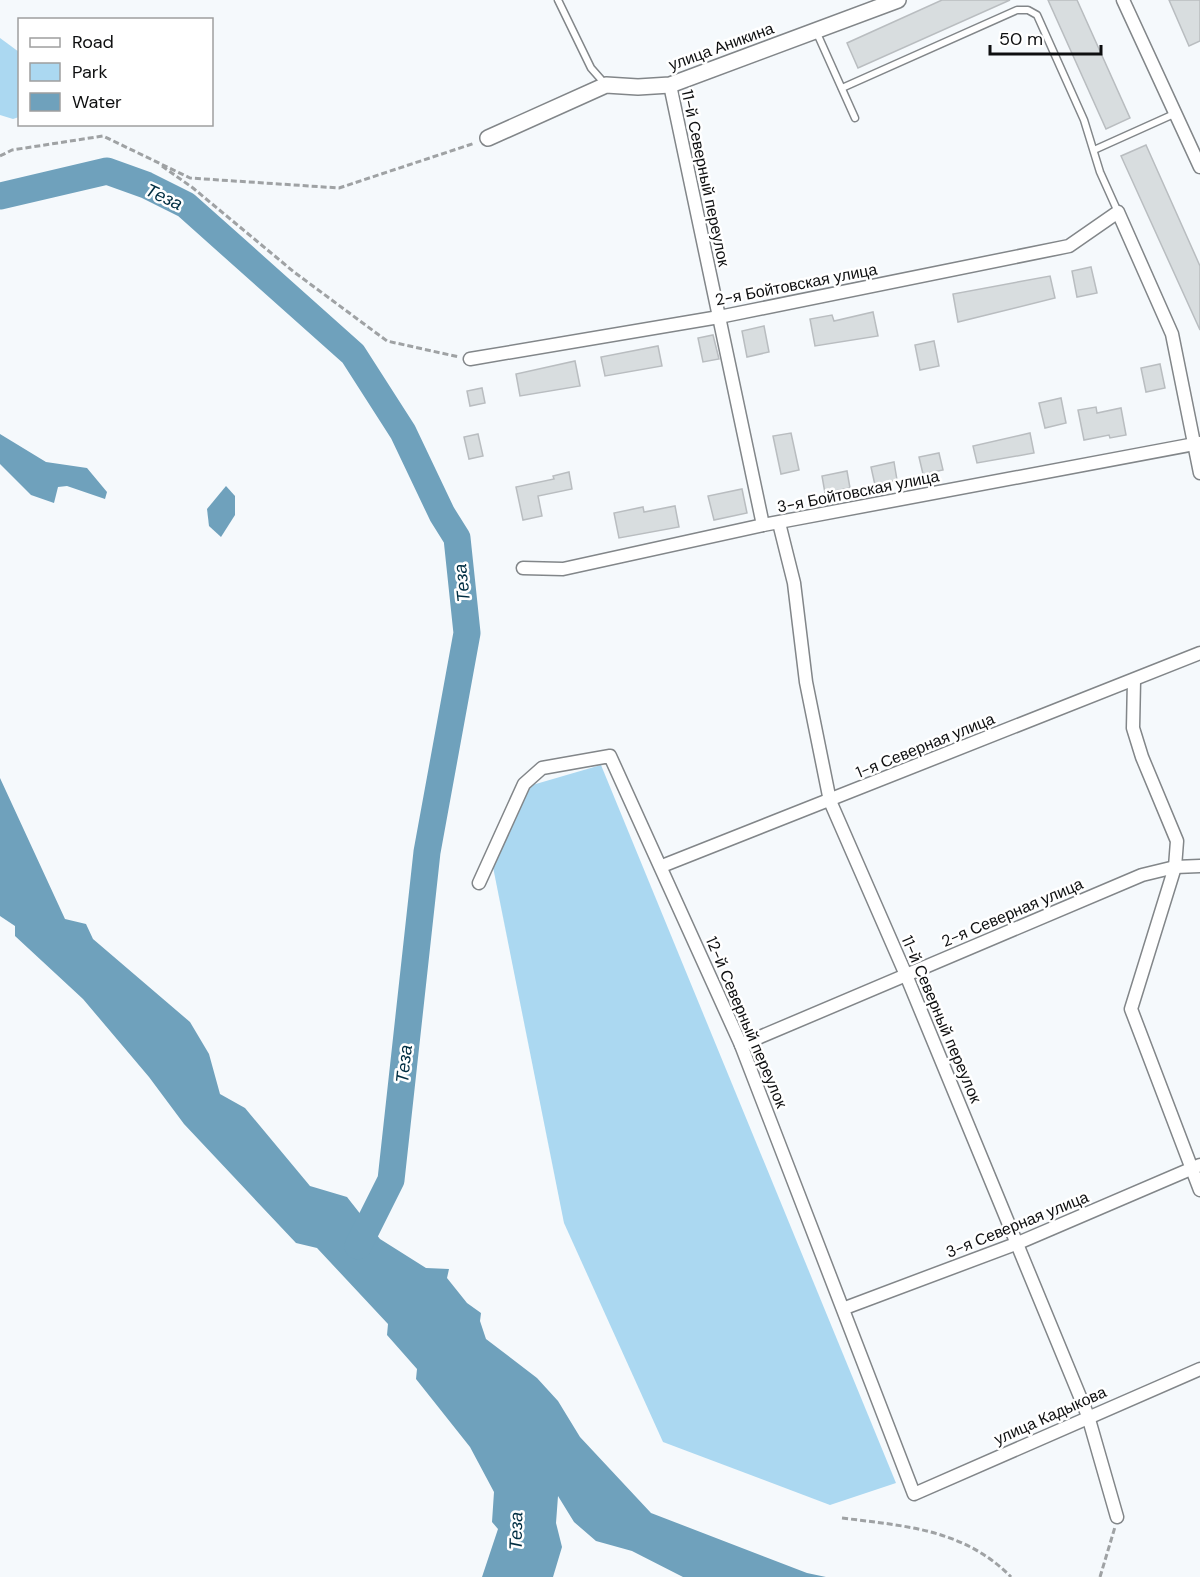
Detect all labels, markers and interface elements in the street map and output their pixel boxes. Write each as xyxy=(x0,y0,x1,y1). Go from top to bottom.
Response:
legend xyxy=(18,18,213,126)
street label: улица Аникина xyxy=(666,18,777,75)
scale bar xyxy=(990,18,1101,56)
text: 50 m xyxy=(999,27,1043,51)
text: Road xyxy=(72,30,114,54)
text: Park xyxy=(72,60,108,84)
street label: 11-й Северный переулок xyxy=(677,88,735,269)
text: Water xyxy=(72,90,122,114)
water label: Теза xyxy=(142,178,186,216)
street label: 2-я Бойтовская улица xyxy=(713,258,879,311)
street label: 3-я Бойтовская улица xyxy=(775,465,941,518)
water label: Теза xyxy=(448,563,476,603)
street label: 1-я Северная улица xyxy=(853,708,998,783)
street label: 2-я Северная улица xyxy=(938,873,1086,952)
street label: 11-й Северный переулок xyxy=(897,932,987,1107)
street label: 12-й Северный переулок xyxy=(701,933,793,1112)
water label: Теза xyxy=(390,1044,418,1084)
street label: 3-я Северная улица xyxy=(943,1186,1092,1263)
street label: улица Кадыкова xyxy=(991,1381,1110,1450)
water label: Теза xyxy=(504,1512,528,1550)

